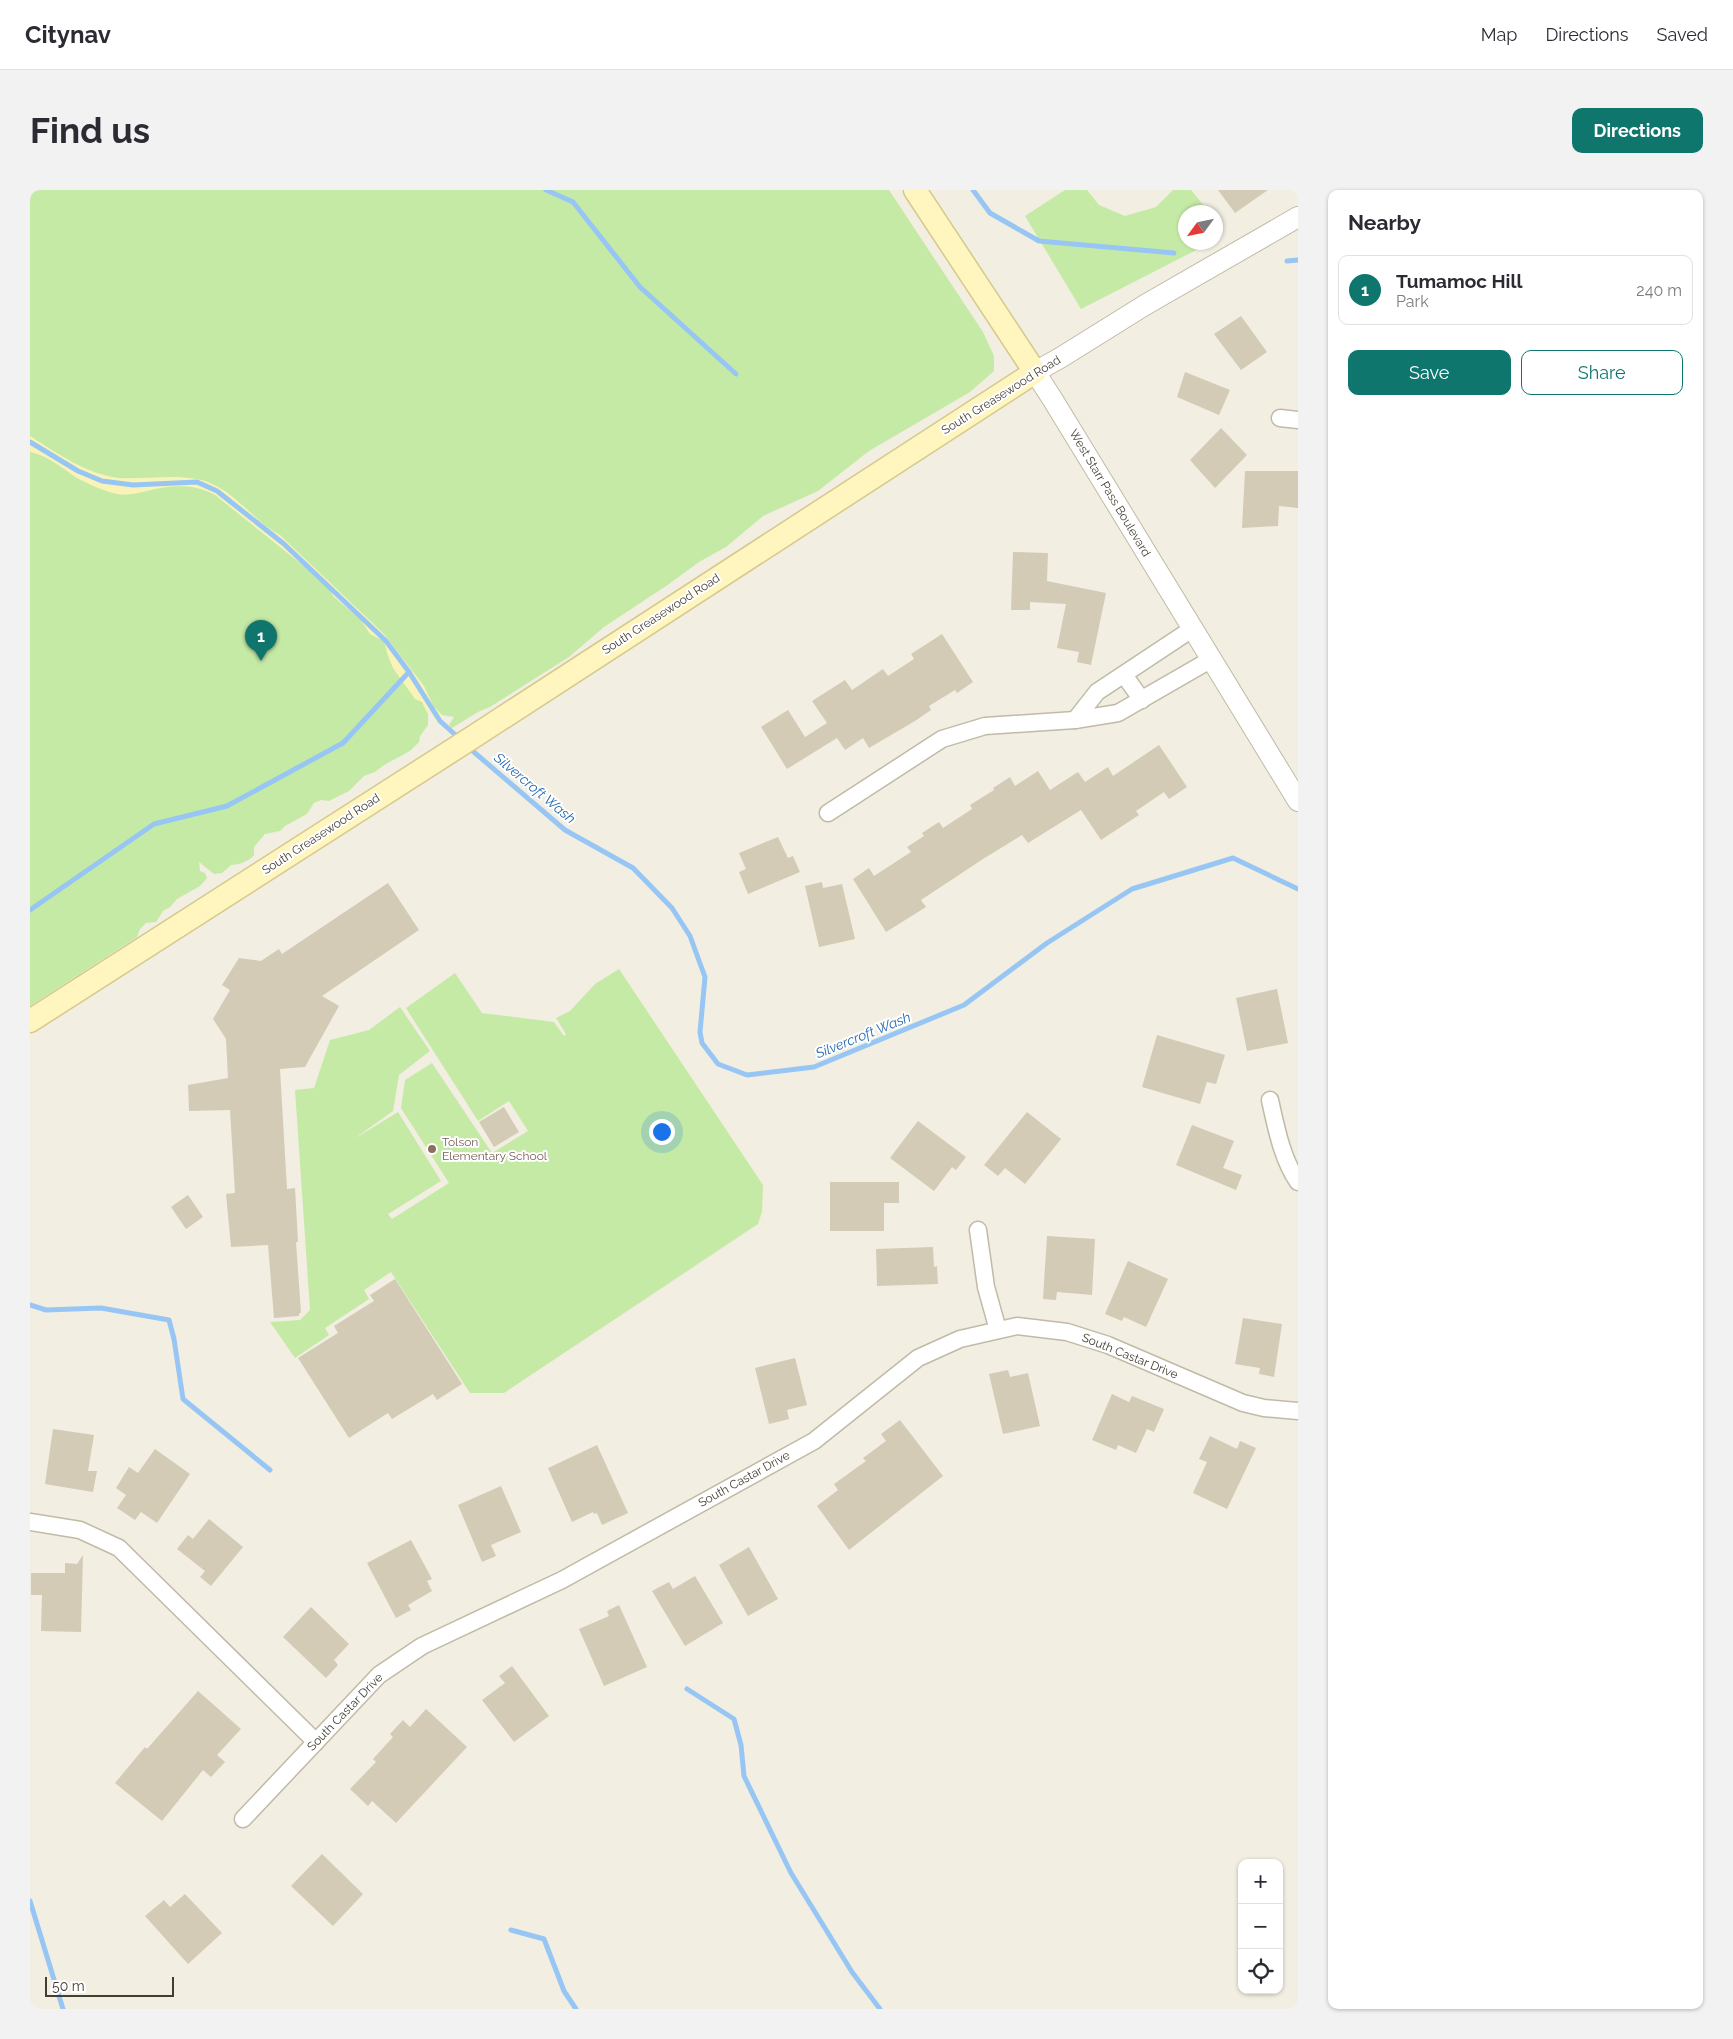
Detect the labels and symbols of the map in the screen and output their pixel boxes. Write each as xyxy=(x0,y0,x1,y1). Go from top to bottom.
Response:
north arrow xyxy=(1178,205,1223,250)
street label: South Greasewood Road xyxy=(939,353,1063,437)
street label: West Starr Pass Boulevard xyxy=(1066,427,1154,559)
street label: South Greasewood Road xyxy=(599,571,723,657)
pin: 1 xyxy=(245,620,277,661)
water label: Silvercroft Wash xyxy=(490,749,579,827)
street label: South Greasewood Road xyxy=(259,791,383,877)
water label: Silvercroft Wash xyxy=(812,1009,913,1062)
your location xyxy=(649,1119,675,1145)
place label: Tolson Elementary School xyxy=(442,1135,548,1163)
marker: Tolson Elementary School xyxy=(426,1143,438,1155)
street label: South Castar Drive xyxy=(1080,1330,1180,1382)
street label: South Castar Drive xyxy=(696,1448,792,1510)
street label: South Castar Drive xyxy=(304,1670,386,1754)
scale bar xyxy=(45,1974,174,1997)

